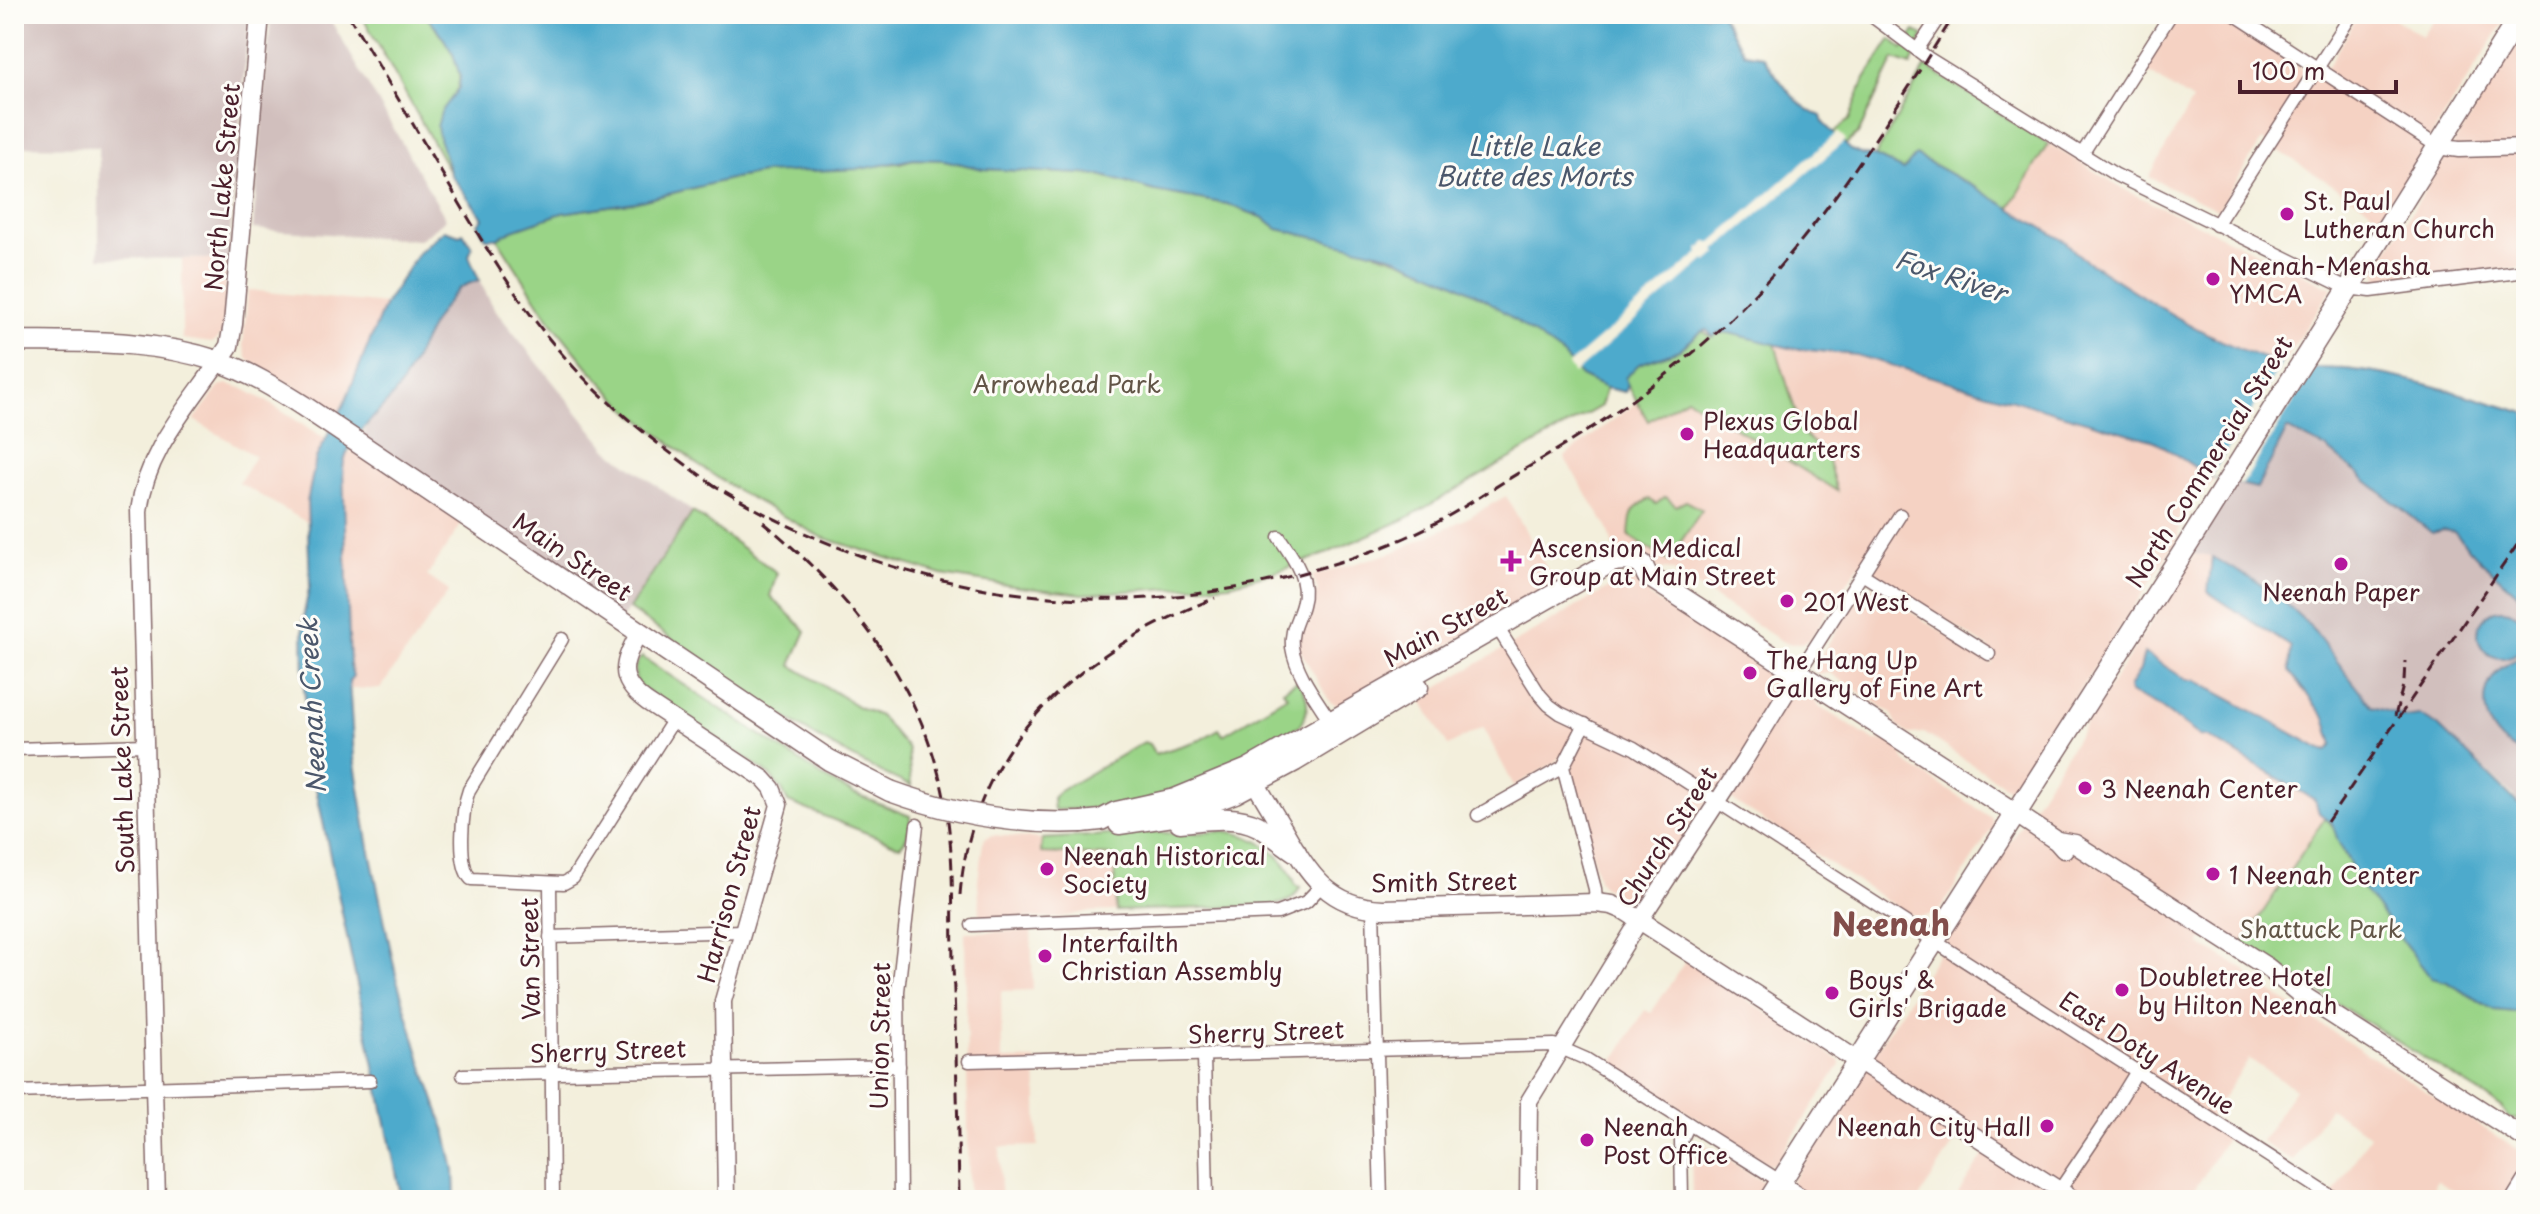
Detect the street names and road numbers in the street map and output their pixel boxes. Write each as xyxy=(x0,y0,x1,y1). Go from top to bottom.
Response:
street label: North Lake Street xyxy=(194,82,248,292)
street label: North Commercial Street xyxy=(2116,328,2301,594)
street label: Main Street xyxy=(506,503,640,609)
street label: Main Street xyxy=(1376,577,1514,675)
street label: South Lake Street xyxy=(99,666,143,874)
street label: Church Street xyxy=(1607,758,1725,914)
street label: Harrison Street xyxy=(687,801,769,986)
street label: Smith Street xyxy=(1371,862,1518,900)
street label: Van Street xyxy=(510,897,548,1021)
street label: Union Street xyxy=(860,962,898,1110)
street label: East Doty Avenue xyxy=(2053,982,2243,1122)
street label: Sherry Street xyxy=(1187,1010,1345,1052)
street label: Sherry Street xyxy=(529,1029,687,1071)

